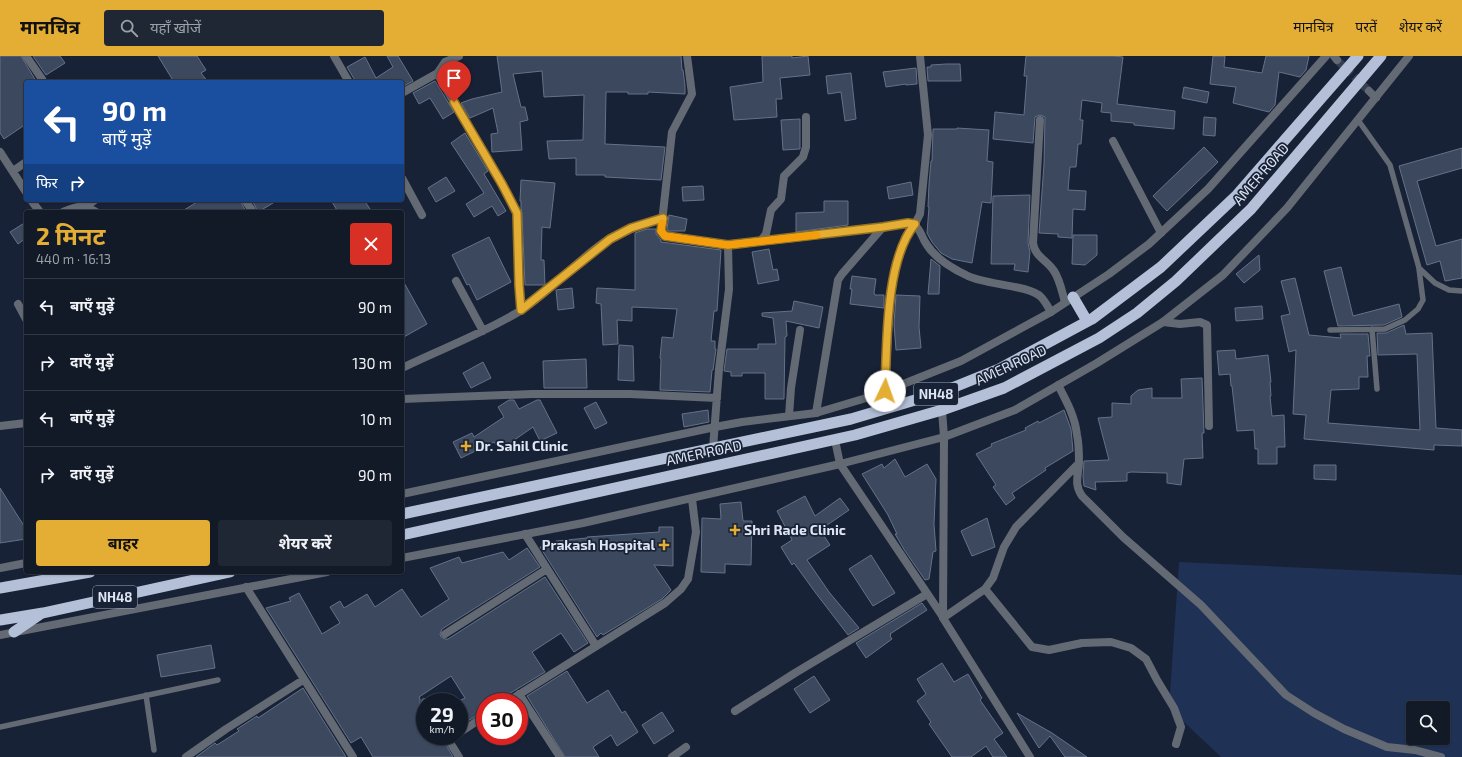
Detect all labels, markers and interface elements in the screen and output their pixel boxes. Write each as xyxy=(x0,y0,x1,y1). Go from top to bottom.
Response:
search box xyxy=(104,10,384,46)
text: मानचित्र xyxy=(20,15,80,38)
icon: search xyxy=(118,17,140,39)
text: यहाँ खोजें xyxy=(150,18,201,36)
text: मानचित्र xyxy=(1293,18,1333,35)
text: परतें xyxy=(1355,18,1377,35)
text: शेयर करें xyxy=(1399,18,1442,35)
pin xyxy=(437,61,471,102)
icon: arrive xyxy=(443,67,465,89)
text: 90 m xyxy=(102,93,167,127)
icon: left xyxy=(36,96,88,148)
text: बाएँ मुड़ें xyxy=(102,127,151,149)
street label: AMER ROAD xyxy=(1229,139,1292,208)
icon: right xyxy=(66,172,88,194)
text: फिर xyxy=(36,173,58,191)
text: 2 मिनट xyxy=(36,221,106,250)
button: close xyxy=(350,223,392,265)
text: 440 m · 16:13 xyxy=(36,251,111,267)
icon: left xyxy=(36,296,58,318)
text: बाएँ मुड़ें xyxy=(70,296,114,314)
text: 90 m xyxy=(358,298,392,316)
street label: AMER ROAD xyxy=(973,341,1049,388)
icon: right xyxy=(36,352,58,374)
text: दाएँ मुड़ें xyxy=(70,352,114,370)
text: 130 m xyxy=(352,354,392,372)
position arrow xyxy=(864,370,906,412)
road number: NH48 xyxy=(914,383,958,405)
icon: left xyxy=(36,408,58,430)
text: बाएँ मुड़ें xyxy=(70,408,114,426)
text: 10 m xyxy=(360,410,392,428)
street label: AMER ROAD xyxy=(665,436,743,469)
place label: Dr. Sahil Clinic xyxy=(475,437,568,454)
marker: Dr. Sahil Clinic xyxy=(460,440,472,452)
icon: right xyxy=(36,464,58,486)
text: दाएँ मुड़ें xyxy=(70,464,114,482)
text: 90 m xyxy=(358,466,392,484)
button: बाहर xyxy=(36,520,210,566)
button: शेयर करें xyxy=(218,520,392,566)
place label: Shri Rade Clinic xyxy=(744,521,846,538)
marker: Shri Rade Clinic xyxy=(729,524,741,536)
place label: Prakash Hospital xyxy=(542,536,655,553)
marker: Prakash Hospital xyxy=(658,539,670,551)
road number: NH48 xyxy=(93,586,137,608)
speed limit sign: 30 xyxy=(476,693,528,745)
map controls xyxy=(1406,701,1450,745)
button: search xyxy=(1406,701,1450,745)
text: 29 xyxy=(430,702,454,726)
text: km/h xyxy=(430,723,454,735)

